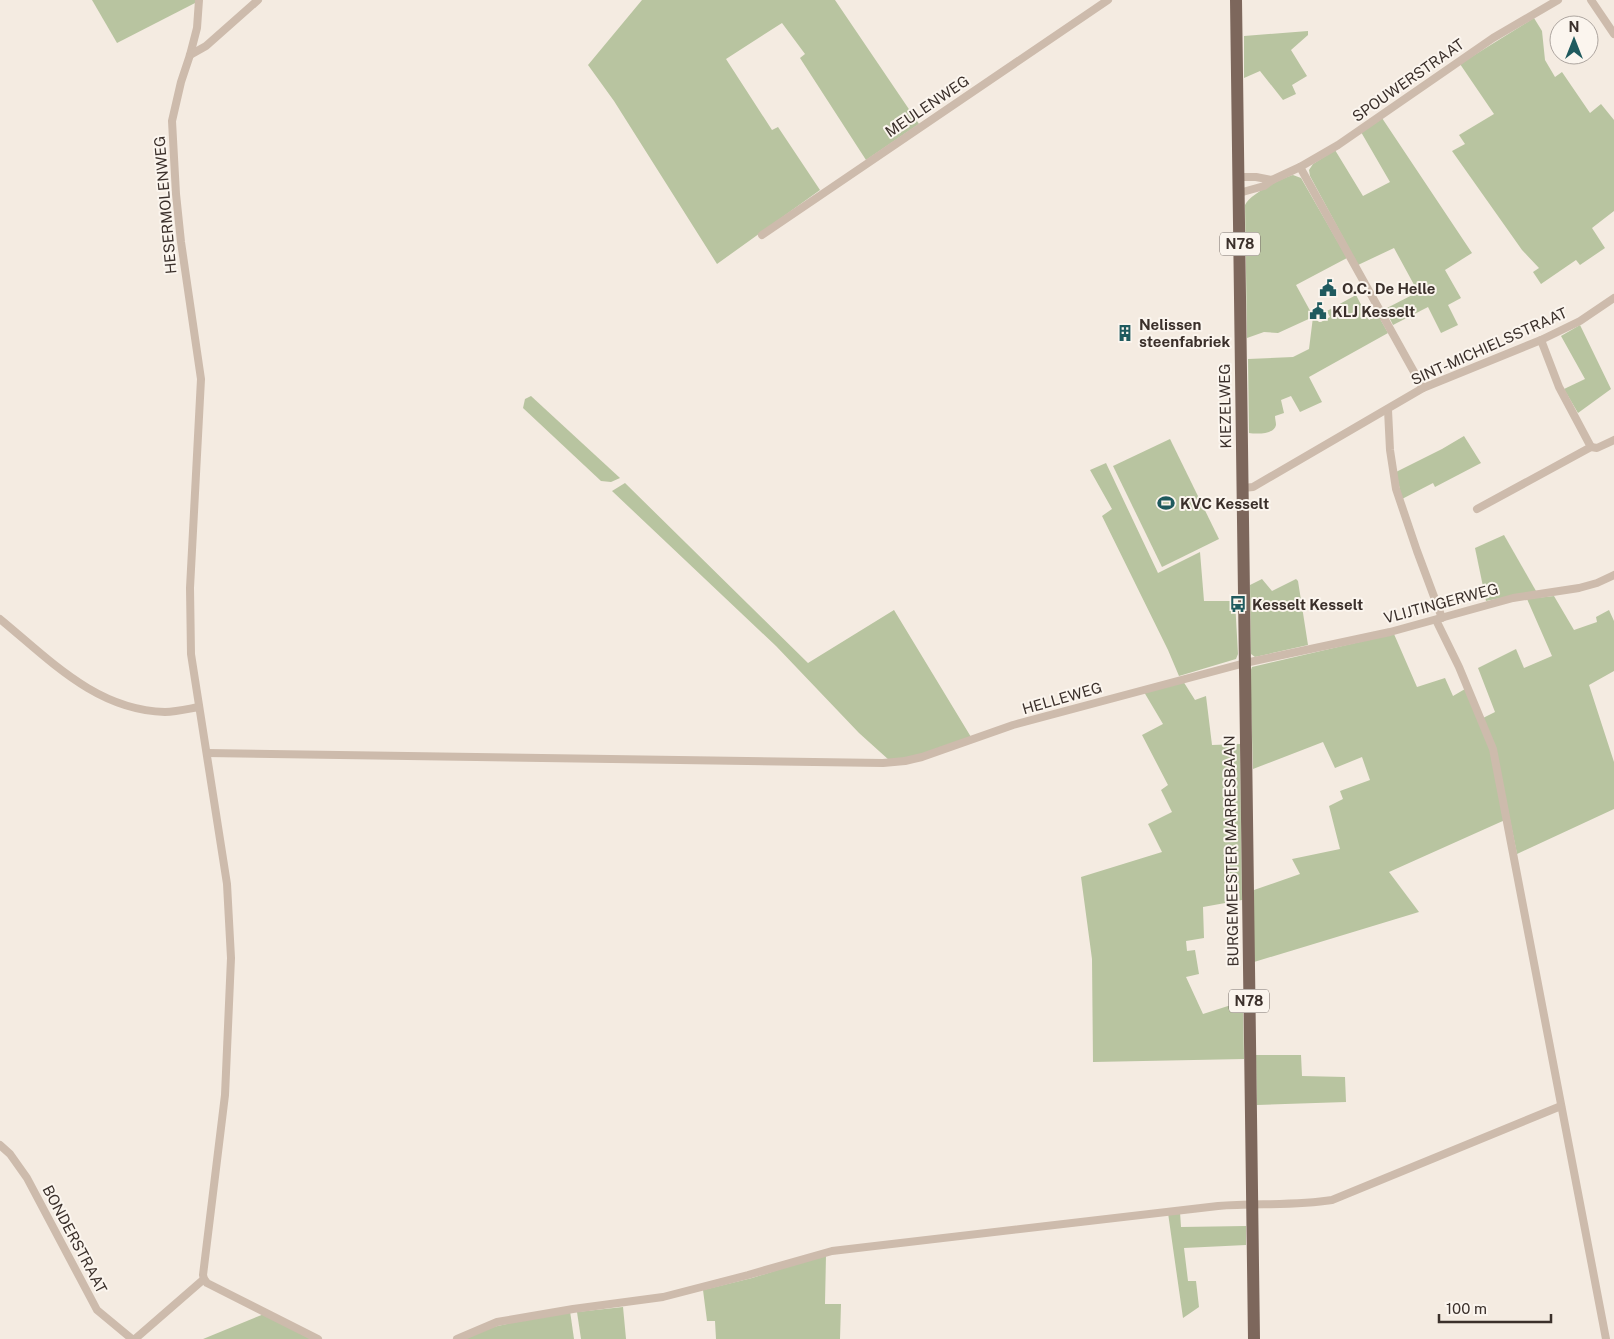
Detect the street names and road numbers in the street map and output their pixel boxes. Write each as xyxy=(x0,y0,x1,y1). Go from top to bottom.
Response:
street label: SPOUWERSTRAAT xyxy=(1349,35,1467,125)
street label: MEULENWEG xyxy=(882,72,972,140)
street label: HESERMOLENWEG xyxy=(150,135,180,275)
road number: N78 xyxy=(1220,232,1260,255)
street label: SINT-MICHIELSSTRAAT xyxy=(1408,304,1570,388)
street label: KIEZELWEG xyxy=(1216,363,1234,449)
street label: VLIJTINGERWEG xyxy=(1382,580,1500,626)
street label: HELLEWEG xyxy=(1020,679,1104,717)
street label: BURGEMEESTER MARRESBAAN xyxy=(1220,735,1242,967)
road number: N78 xyxy=(1229,989,1269,1012)
street label: BONDERSTRAAT xyxy=(39,1182,111,1296)

